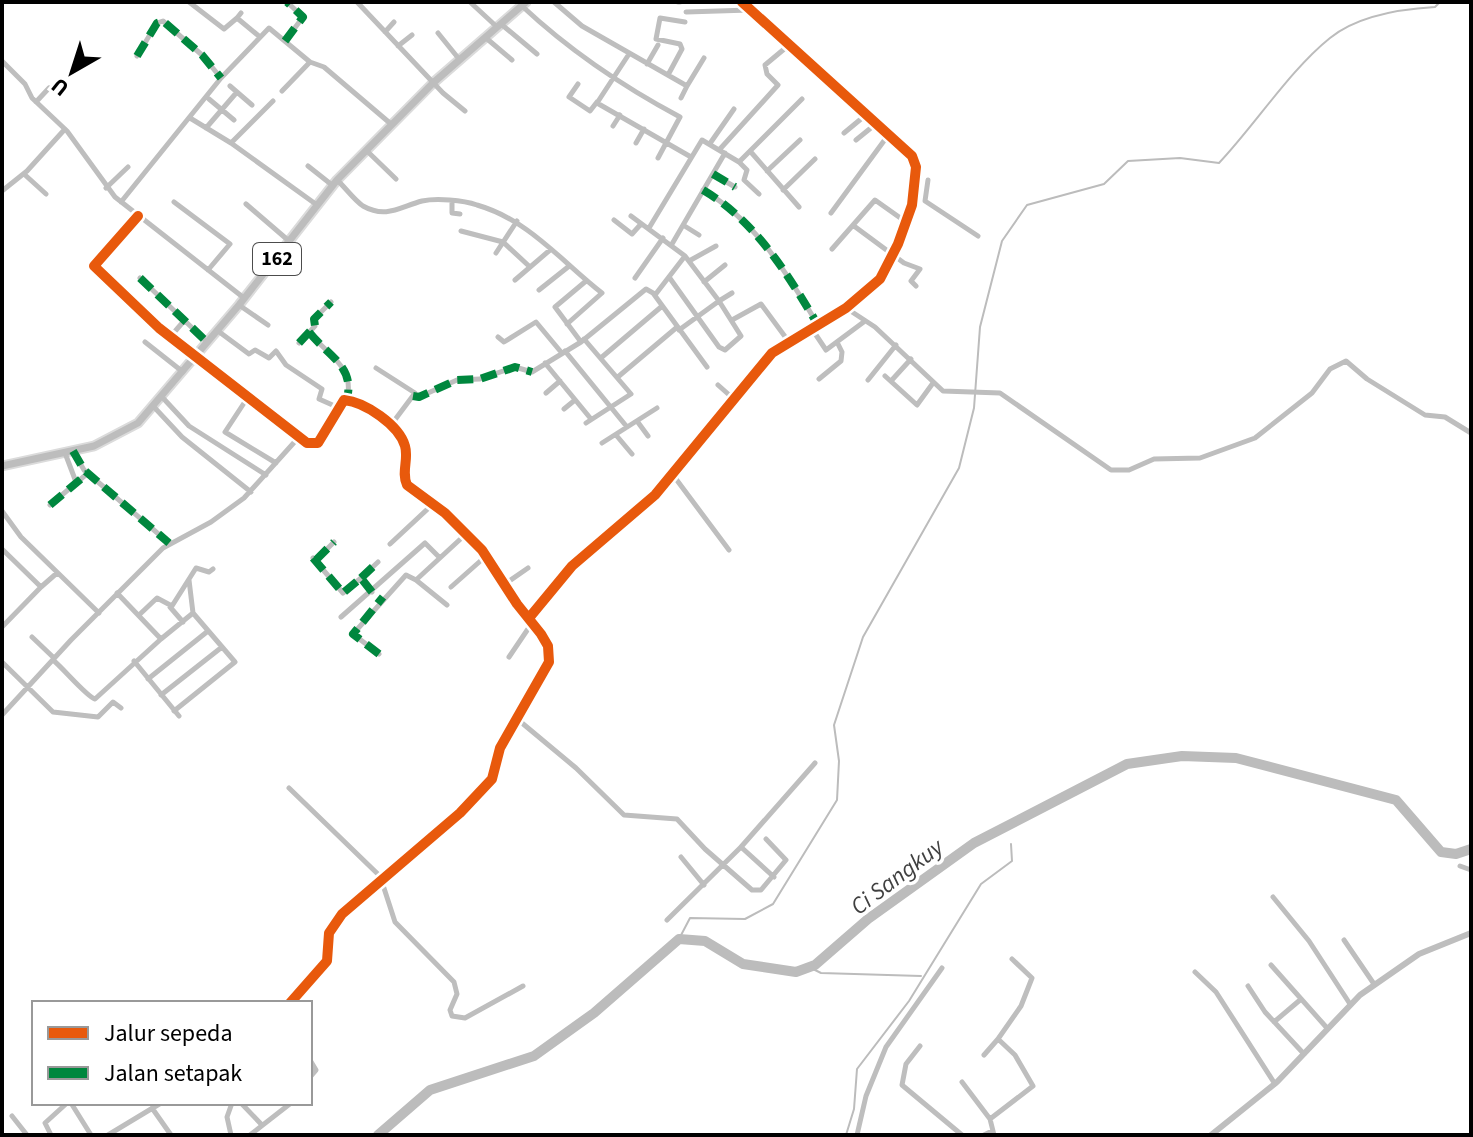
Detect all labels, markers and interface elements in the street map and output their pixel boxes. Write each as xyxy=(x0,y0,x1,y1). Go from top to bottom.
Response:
north arrow xyxy=(32,32,112,112)
text: U xyxy=(44,70,76,104)
road number: 162 xyxy=(253,243,301,275)
water label: Ci Sangkuy xyxy=(843,830,952,924)
legend xyxy=(32,1001,312,1105)
text: Jalur sepeda xyxy=(104,1016,233,1051)
text: Jalan setapak xyxy=(104,1056,242,1091)

